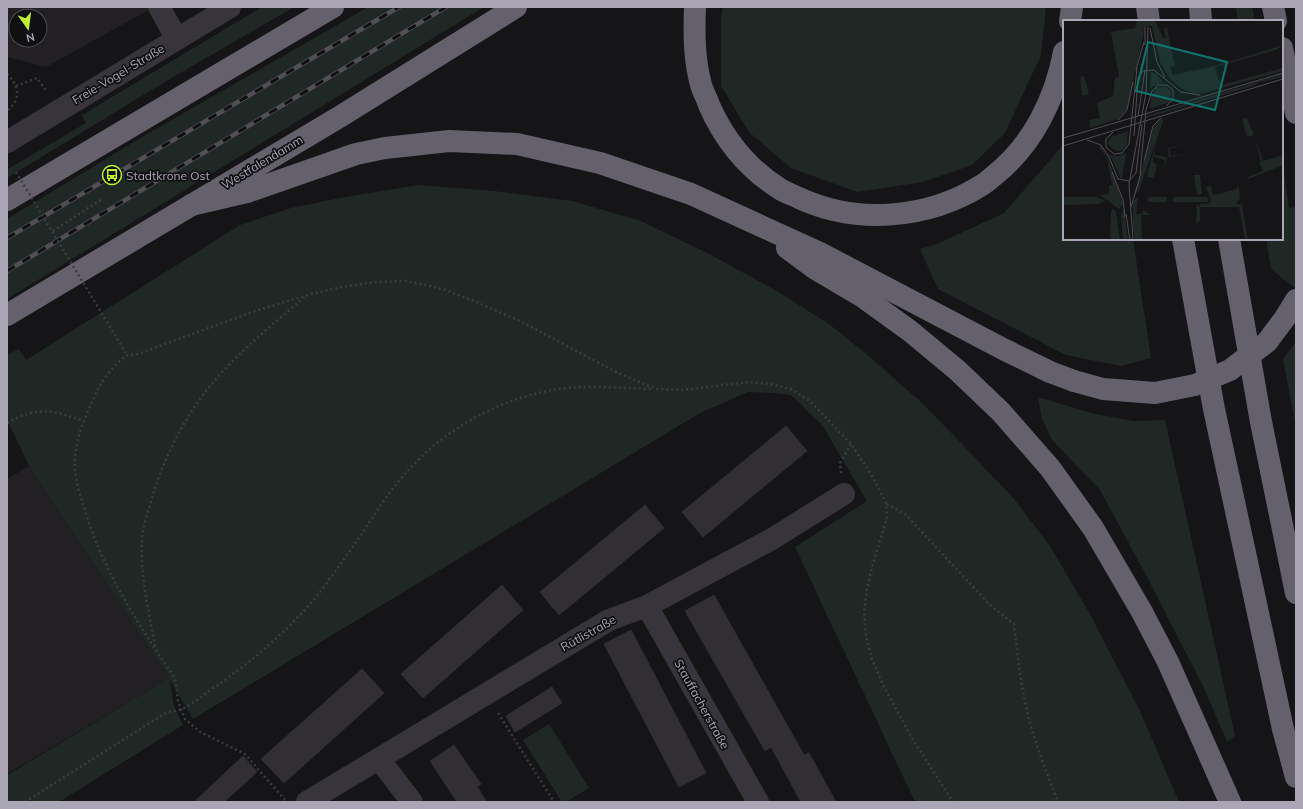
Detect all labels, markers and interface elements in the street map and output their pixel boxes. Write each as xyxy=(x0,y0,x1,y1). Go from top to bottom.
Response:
north arrow xyxy=(8,8,48,48)
inset map xyxy=(1063,20,1283,240)
text: N xyxy=(25,30,36,46)
street label: Freie-Vogel-Straße xyxy=(69,41,167,107)
street label: Westfalendamm xyxy=(219,132,305,192)
bus stop icon: Stadtkrone Ost xyxy=(101,164,123,186)
place label: Stadtkrone Ost xyxy=(126,168,210,183)
street label: Rütlistraße xyxy=(558,612,618,654)
street label: Stauffacherstraße xyxy=(671,656,733,752)

